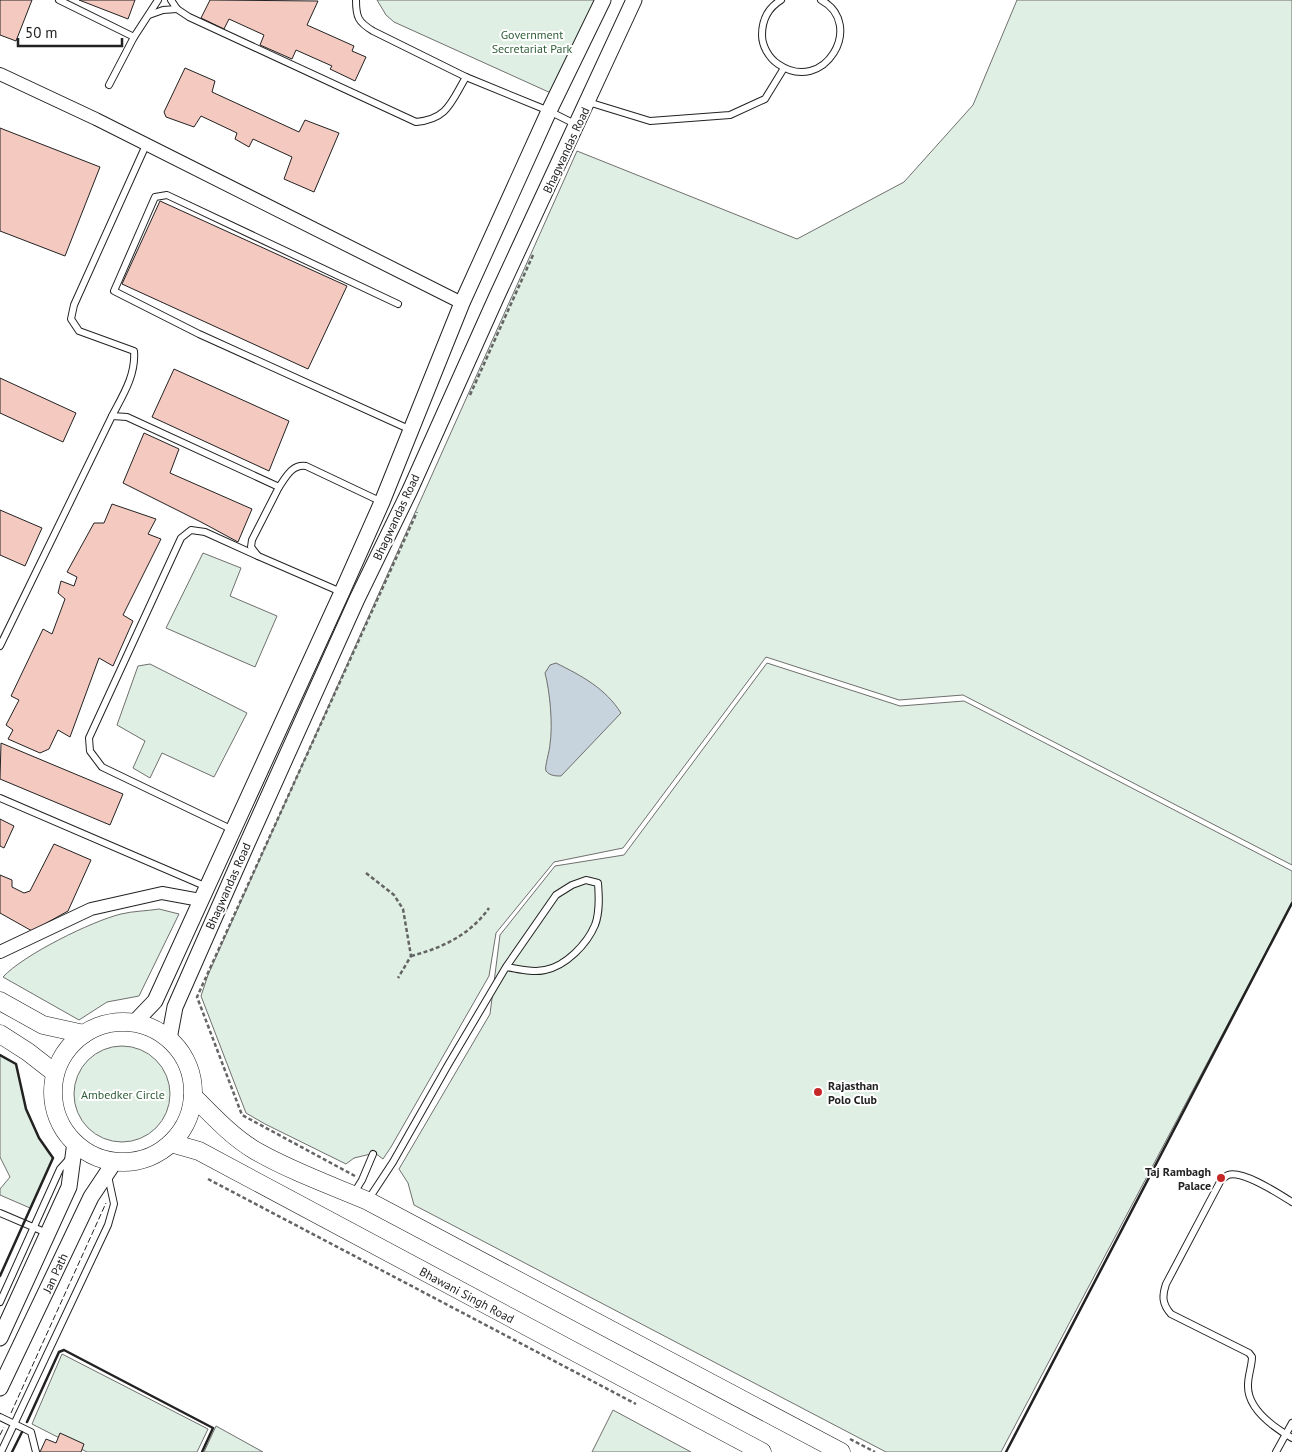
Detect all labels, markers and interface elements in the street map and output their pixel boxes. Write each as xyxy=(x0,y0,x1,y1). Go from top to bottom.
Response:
scale bar xyxy=(18,15,121,47)
text: 50 m xyxy=(25,23,58,42)
park label: Government Secretariat Park xyxy=(492,27,573,56)
street label: Bhagwandas Road xyxy=(539,105,593,195)
street label: Bhagwandas Road xyxy=(369,472,423,562)
street label: Bhagwandas Road xyxy=(202,840,254,932)
place label: Rajasthan Polo Club xyxy=(828,1078,879,1107)
marker: Rajasthan Polo Club xyxy=(812,1086,824,1098)
park label: Ambedker Circle xyxy=(81,1087,165,1102)
place label: Taj Rambagh Palace xyxy=(1145,1164,1211,1193)
marker: Taj Rambagh Palace xyxy=(1215,1172,1227,1184)
street label: Jan Path xyxy=(39,1251,71,1296)
street label: Bhawani Singh Road xyxy=(417,1264,517,1326)

